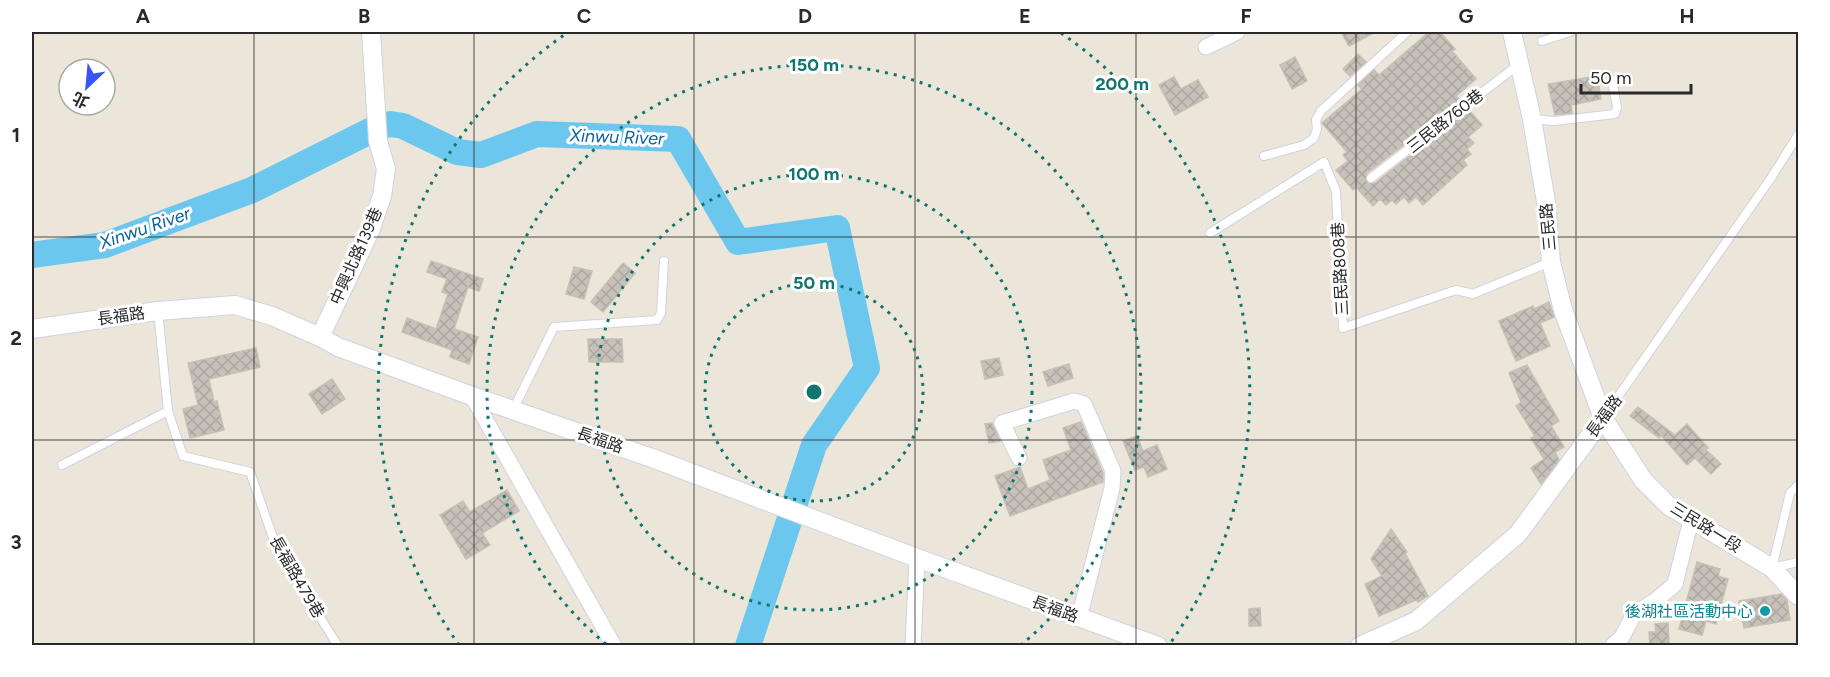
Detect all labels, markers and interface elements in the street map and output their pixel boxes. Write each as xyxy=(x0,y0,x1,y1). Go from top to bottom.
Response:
text: A xyxy=(136,4,151,28)
text: B xyxy=(358,4,370,28)
text: C xyxy=(577,4,591,28)
text: D xyxy=(798,4,812,28)
text: E xyxy=(1019,4,1031,28)
text: F xyxy=(1240,4,1252,28)
text: G xyxy=(1459,4,1474,28)
text: H xyxy=(1680,4,1695,28)
text: 150 m xyxy=(789,54,839,76)
north arrow xyxy=(57,57,117,117)
scale bar xyxy=(1581,57,1690,95)
text: 50 m xyxy=(1590,67,1632,89)
text: 200 m xyxy=(1095,73,1149,95)
street label: 三民路760巷 xyxy=(1403,85,1487,157)
text: 北 xyxy=(69,88,92,112)
text: 1 xyxy=(12,123,20,147)
water label: Xinwu River xyxy=(568,124,665,150)
text: 100 m xyxy=(789,163,839,185)
water label: Xinwu River xyxy=(96,202,194,254)
street label: 三民路 xyxy=(1536,202,1560,252)
street label: 中興北路139巷 xyxy=(326,204,386,308)
street label: 三民路808巷 xyxy=(1328,222,1352,316)
text: 50 m xyxy=(793,272,835,294)
street label: 長福路 xyxy=(96,303,146,329)
text: 2 xyxy=(10,326,22,350)
centre of rings xyxy=(804,382,824,402)
street label: 長福路 xyxy=(1582,391,1626,441)
street label: 長福路 xyxy=(574,423,626,457)
street label: 三民路一段 xyxy=(1667,498,1745,556)
text: 3 xyxy=(10,530,22,554)
street label: 長福路479巷 xyxy=(266,533,328,621)
street label: 長福路 xyxy=(1029,592,1081,626)
place label: 後湖社區活動中心 xyxy=(1625,602,1753,621)
marker: 後湖社區活動中心 xyxy=(1758,604,1772,618)

